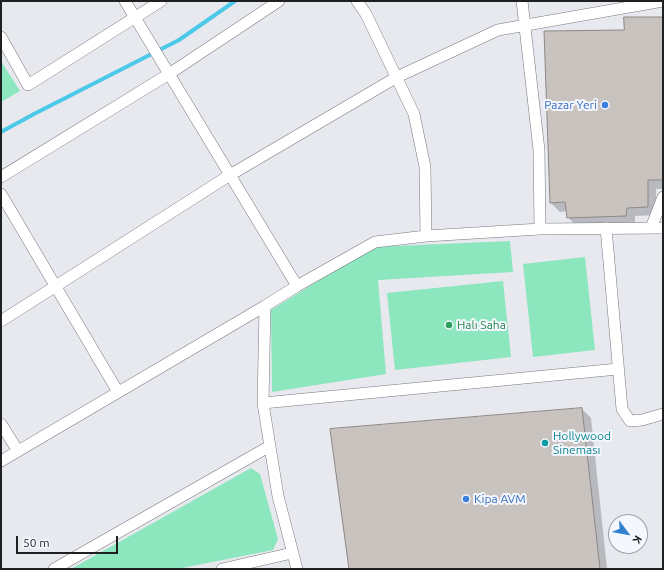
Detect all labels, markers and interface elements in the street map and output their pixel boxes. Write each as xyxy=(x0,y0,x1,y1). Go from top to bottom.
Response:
place label: Pazar Yeri xyxy=(544,98,597,112)
marker: Pazar Yeri xyxy=(600,100,610,110)
place label: Halı Saha xyxy=(457,318,506,332)
marker: Halı Saha xyxy=(444,320,454,330)
place label: Hollywood Sineması xyxy=(553,429,611,457)
marker: Hollywood Sineması xyxy=(540,438,550,448)
place label: Kipa AVM xyxy=(474,492,526,506)
marker: Kipa AVM xyxy=(461,494,471,504)
north arrow xyxy=(608,514,648,554)
scale bar xyxy=(18,528,120,554)
text: K xyxy=(630,534,644,546)
text: 50 m xyxy=(23,536,50,549)

